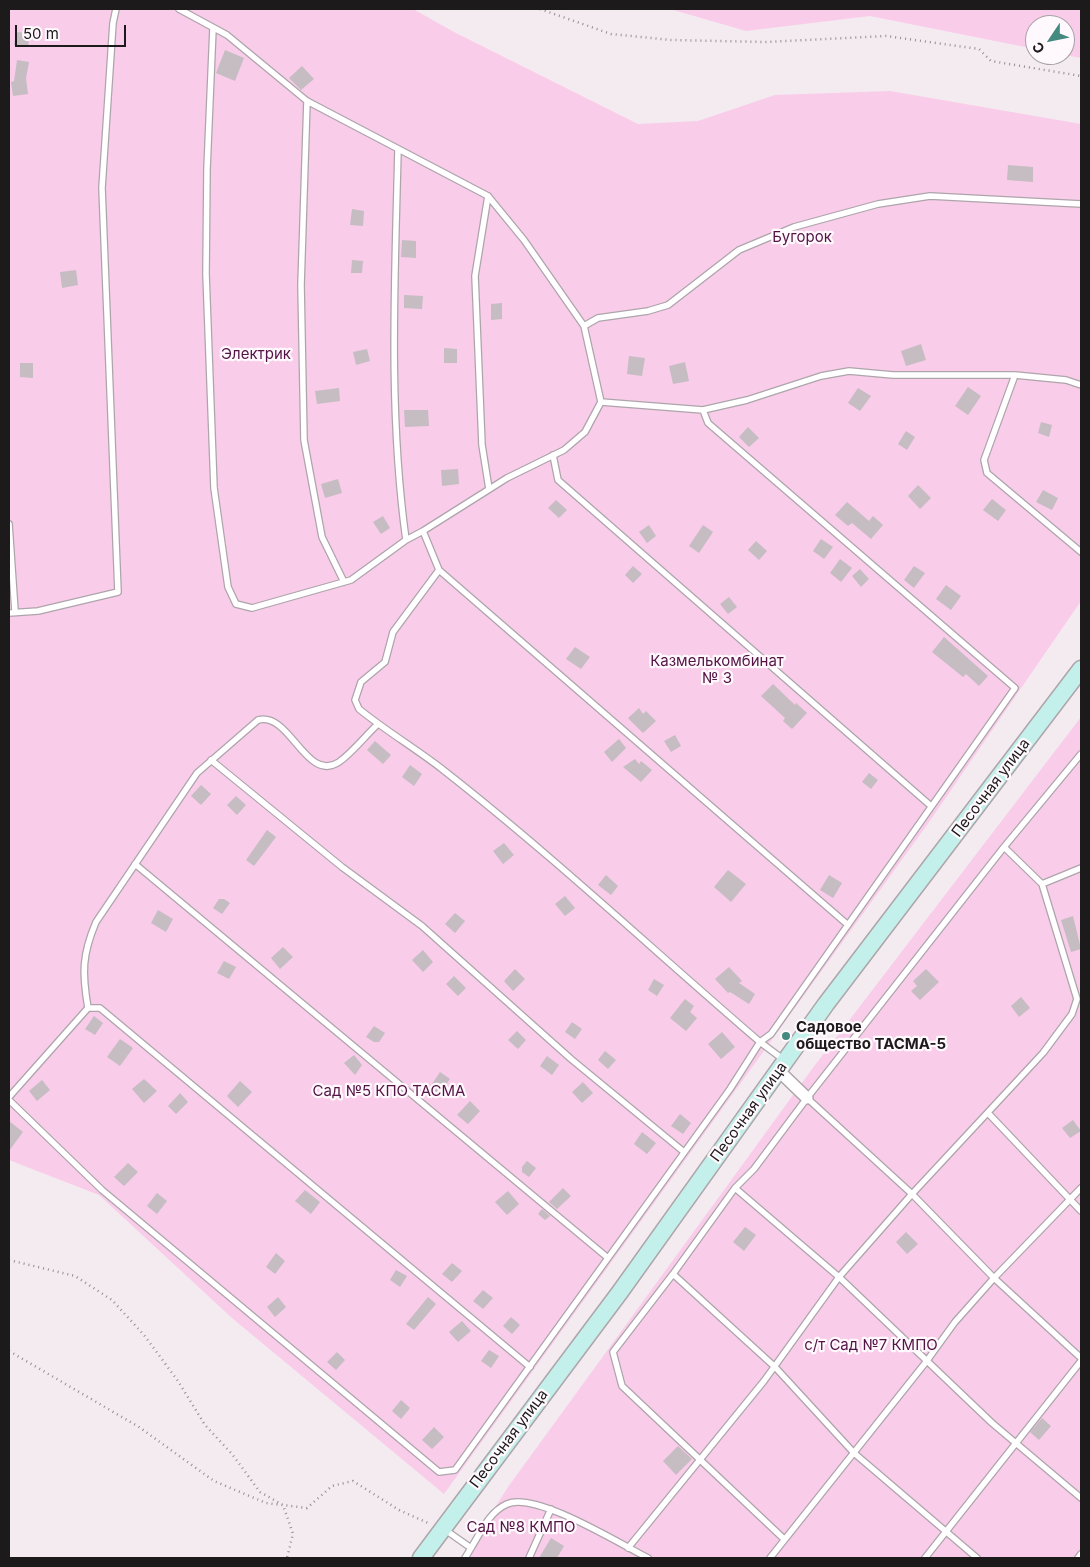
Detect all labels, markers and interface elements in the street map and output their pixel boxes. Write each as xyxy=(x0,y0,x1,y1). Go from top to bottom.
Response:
scale bar xyxy=(18,15,129,47)
north arrow xyxy=(1025,15,1075,65)
text: 50 m xyxy=(23,24,59,43)
text: С xyxy=(1028,39,1048,57)
park label: Бугорок xyxy=(772,228,832,246)
park label: Электрик xyxy=(221,345,291,363)
park label: Казмелькомбинат № 3 xyxy=(650,652,784,687)
street label: Песочная улица xyxy=(948,735,1034,841)
place label: Садовое общество ТАСМА-5 xyxy=(796,1018,946,1053)
marker: Садовое общество ТАСМА-5 xyxy=(780,1030,792,1042)
street label: Песочная улица xyxy=(707,1059,791,1165)
park label: Сад №5 КПО ТАСМА xyxy=(313,1082,465,1100)
park label: с/т Сад №7 КМПО xyxy=(804,1336,938,1354)
street label: Песочная улица xyxy=(466,1386,552,1492)
park label: Сад №8 КМПО xyxy=(466,1518,576,1536)

